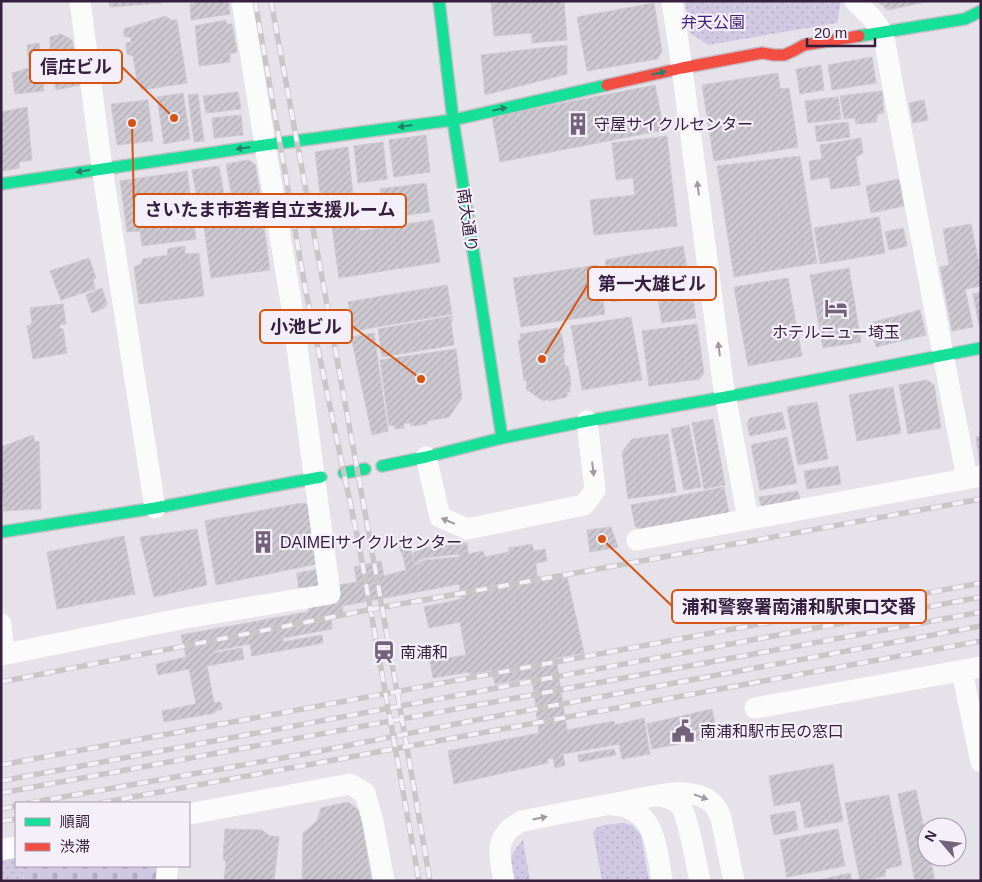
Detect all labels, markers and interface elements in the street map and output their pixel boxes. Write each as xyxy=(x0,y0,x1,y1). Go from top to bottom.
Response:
park label: 弁天公園 xyxy=(681,14,745,31)
scale bar xyxy=(807,15,874,47)
text: 20 m xyxy=(814,24,847,41)
callout: 信庄ビル xyxy=(30,50,122,83)
text: 信庄ビル xyxy=(40,57,112,77)
one-way arrow xyxy=(651,69,666,77)
one-way arrow xyxy=(493,105,508,113)
building icon: 守屋サイクルセンター xyxy=(565,111,591,137)
place label: 守屋サイクルセンター xyxy=(594,116,753,133)
one-way arrow xyxy=(396,123,412,131)
one-way arrow xyxy=(235,144,251,152)
one-way arrow xyxy=(74,168,90,176)
one-way arrow xyxy=(694,179,702,195)
street label: 南大通り xyxy=(455,187,480,253)
callout: さいたま市若者自立支援ルーム xyxy=(134,194,406,227)
text: さいたま市若者自立支援ルーム xyxy=(145,200,395,220)
callout: 第一大雄ビル xyxy=(588,267,716,300)
text: 第一大雄ビル xyxy=(598,274,706,294)
hotel icon: ホテルニュー埼玉 xyxy=(823,295,849,321)
callout: 小池ビル xyxy=(260,310,352,343)
text: 小池ビル xyxy=(270,317,342,337)
place label: ホテルニュー埼玉 xyxy=(772,324,900,341)
one-way arrow xyxy=(715,340,723,356)
one-way arrow xyxy=(589,462,597,478)
one-way arrow xyxy=(441,516,455,524)
building icon: DAIMEIサイクルセンター xyxy=(250,529,276,555)
place label: DAIMEIサイクルセンター xyxy=(280,534,462,551)
callout: 浦和警察署南浦和駅東口交番 xyxy=(672,590,926,623)
text: 浦和警察署南浦和駅東口交番 xyxy=(682,597,916,617)
station icon: 南浦和 xyxy=(371,639,397,665)
place label: 南浦和 xyxy=(400,644,448,661)
public building icon: 南浦和駅市民の窓口 xyxy=(670,718,696,744)
place label: 南浦和駅市民の窓口 xyxy=(700,723,844,740)
one-way arrow xyxy=(694,793,709,801)
legend xyxy=(15,802,190,867)
text: 順調 xyxy=(60,813,90,830)
one-way arrow xyxy=(532,814,548,822)
north arrow xyxy=(917,817,967,867)
text: N xyxy=(921,828,940,844)
text: 渋滞 xyxy=(60,838,90,855)

